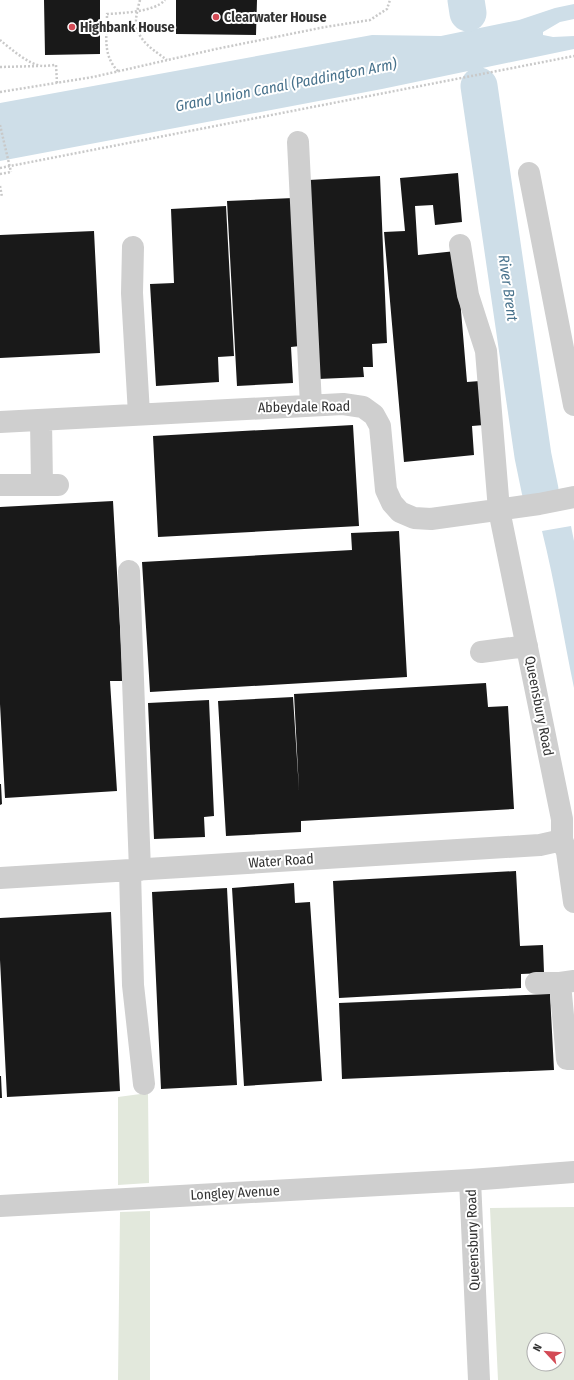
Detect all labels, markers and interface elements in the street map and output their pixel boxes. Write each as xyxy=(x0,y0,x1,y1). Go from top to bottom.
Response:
place label: Clearwater House xyxy=(224,9,327,26)
marker: Clearwater House xyxy=(211,12,221,22)
place label: Highbank House xyxy=(80,19,175,36)
marker: Highbank House xyxy=(67,22,77,32)
water label: Grand Union Canal (Paddington Arm) xyxy=(174,55,399,115)
water label: River Brent xyxy=(494,254,522,323)
street label: Abbeydale Road xyxy=(258,398,350,416)
street label: Queensbury Road xyxy=(521,655,557,757)
street label: Water Road xyxy=(248,850,314,872)
street label: Longley Avenue xyxy=(190,1182,280,1204)
street label: Queensbury Road xyxy=(463,1189,483,1291)
north arrow xyxy=(526,1332,566,1372)
text: N xyxy=(530,1342,545,1354)

